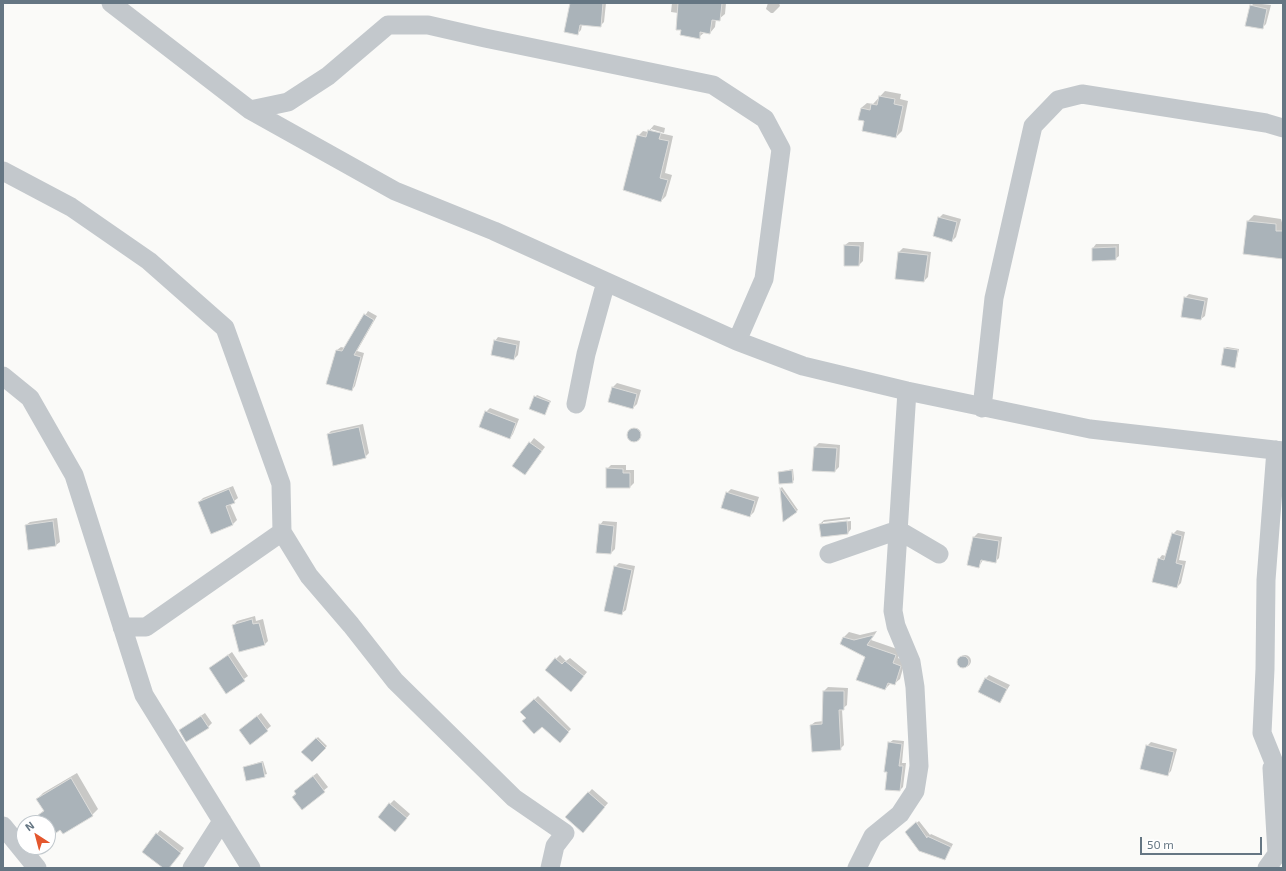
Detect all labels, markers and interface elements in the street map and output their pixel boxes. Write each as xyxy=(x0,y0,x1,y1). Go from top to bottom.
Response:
north arrow xyxy=(16,815,56,855)
text: N xyxy=(22,818,36,833)
scale bar xyxy=(1142,829,1264,855)
text: 50 m xyxy=(1147,837,1174,851)

